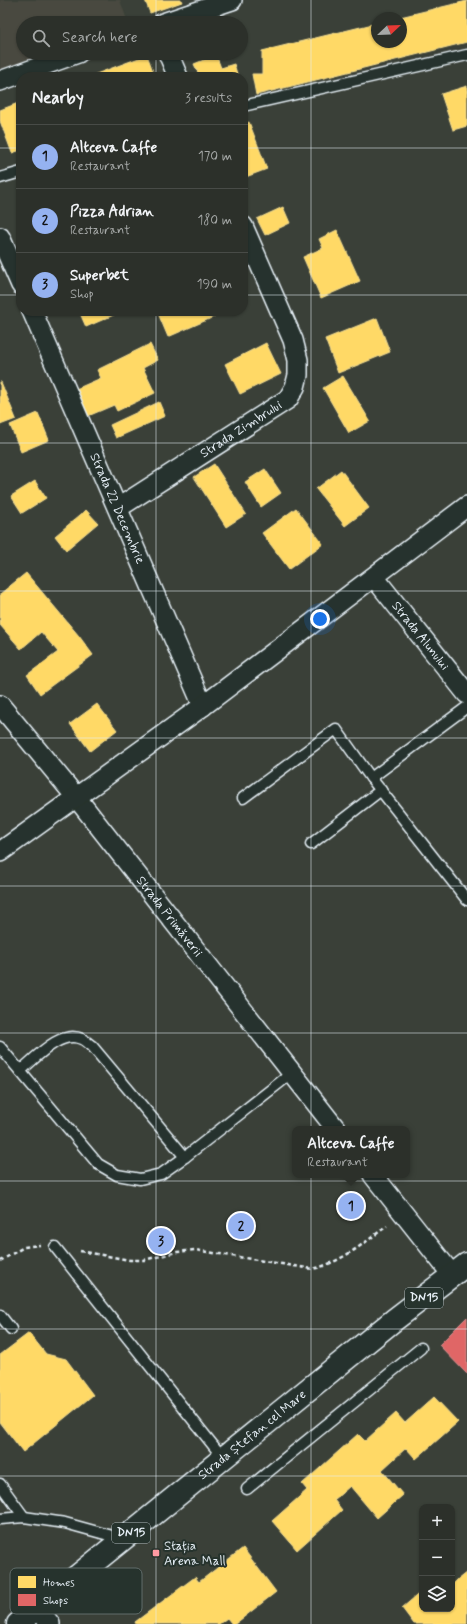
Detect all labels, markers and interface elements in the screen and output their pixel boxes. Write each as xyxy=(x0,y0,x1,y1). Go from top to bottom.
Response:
north arrow xyxy=(371,12,407,48)
search box xyxy=(16,16,248,60)
icon: search xyxy=(30,27,52,49)
text: Search here xyxy=(62,28,138,48)
text: Nearby xyxy=(32,87,84,109)
text: 3 results xyxy=(185,90,232,107)
text: Altceva Caffe xyxy=(70,138,157,158)
text: 1 xyxy=(42,148,48,165)
text: 170 m xyxy=(198,148,232,165)
text: Restaurant xyxy=(70,158,130,175)
text: Pizza Adrian xyxy=(70,202,154,222)
text: 2 xyxy=(42,212,48,229)
text: 180 m xyxy=(197,212,232,229)
text: Restaurant xyxy=(70,222,130,239)
text: Superbet xyxy=(70,266,129,286)
text: 3 xyxy=(42,276,48,293)
text: 190 m xyxy=(197,276,232,293)
text: Shop xyxy=(70,286,94,303)
street label: Strada Zimbrului xyxy=(197,397,285,462)
street label: Strada 22 Decembrie xyxy=(86,450,149,566)
street label: Strada Alunului xyxy=(388,598,453,674)
your location xyxy=(310,609,330,629)
street label: Strada Primăverii xyxy=(133,873,206,960)
popup xyxy=(292,1126,410,1178)
text: Altceva Caffe xyxy=(307,1134,395,1154)
text: Restaurant xyxy=(307,1154,368,1171)
pin: 1 xyxy=(338,1191,364,1221)
pin: 2 xyxy=(228,1211,254,1241)
pin: 3 xyxy=(148,1226,174,1256)
road number: DN15 xyxy=(405,1288,443,1308)
street label: Strada Ștefan cel Mare xyxy=(194,1386,310,1484)
map controls xyxy=(419,1504,455,1612)
button: + xyxy=(419,1504,455,1540)
road number: DN15 xyxy=(112,1523,150,1543)
place label: Stația Arena Mall xyxy=(164,1538,226,1570)
button: − xyxy=(419,1540,455,1576)
marker: Stația Arena Mall xyxy=(151,1548,161,1558)
legend xyxy=(10,1568,142,1614)
text: Homes xyxy=(43,1576,75,1590)
button: layers xyxy=(419,1576,455,1612)
text: Shops xyxy=(43,1594,68,1608)

